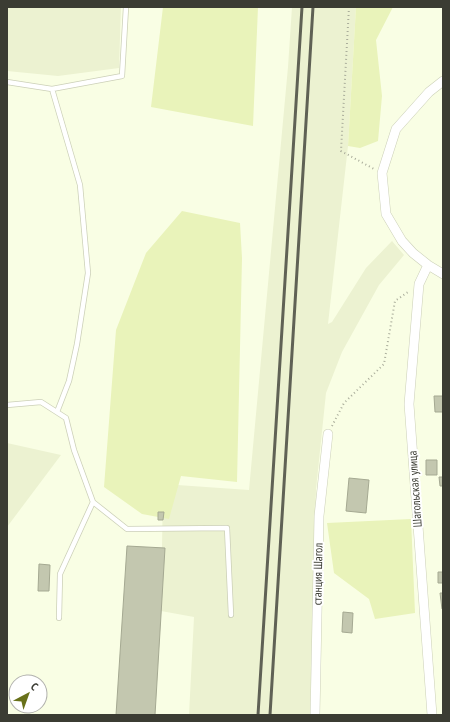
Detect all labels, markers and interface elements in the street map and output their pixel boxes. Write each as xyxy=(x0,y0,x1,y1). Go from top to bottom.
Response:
street label: Шагольская улица xyxy=(404,450,425,528)
street label: станция Шагол xyxy=(309,543,326,605)
north arrow xyxy=(8,674,48,714)
text: С xyxy=(28,680,41,693)

